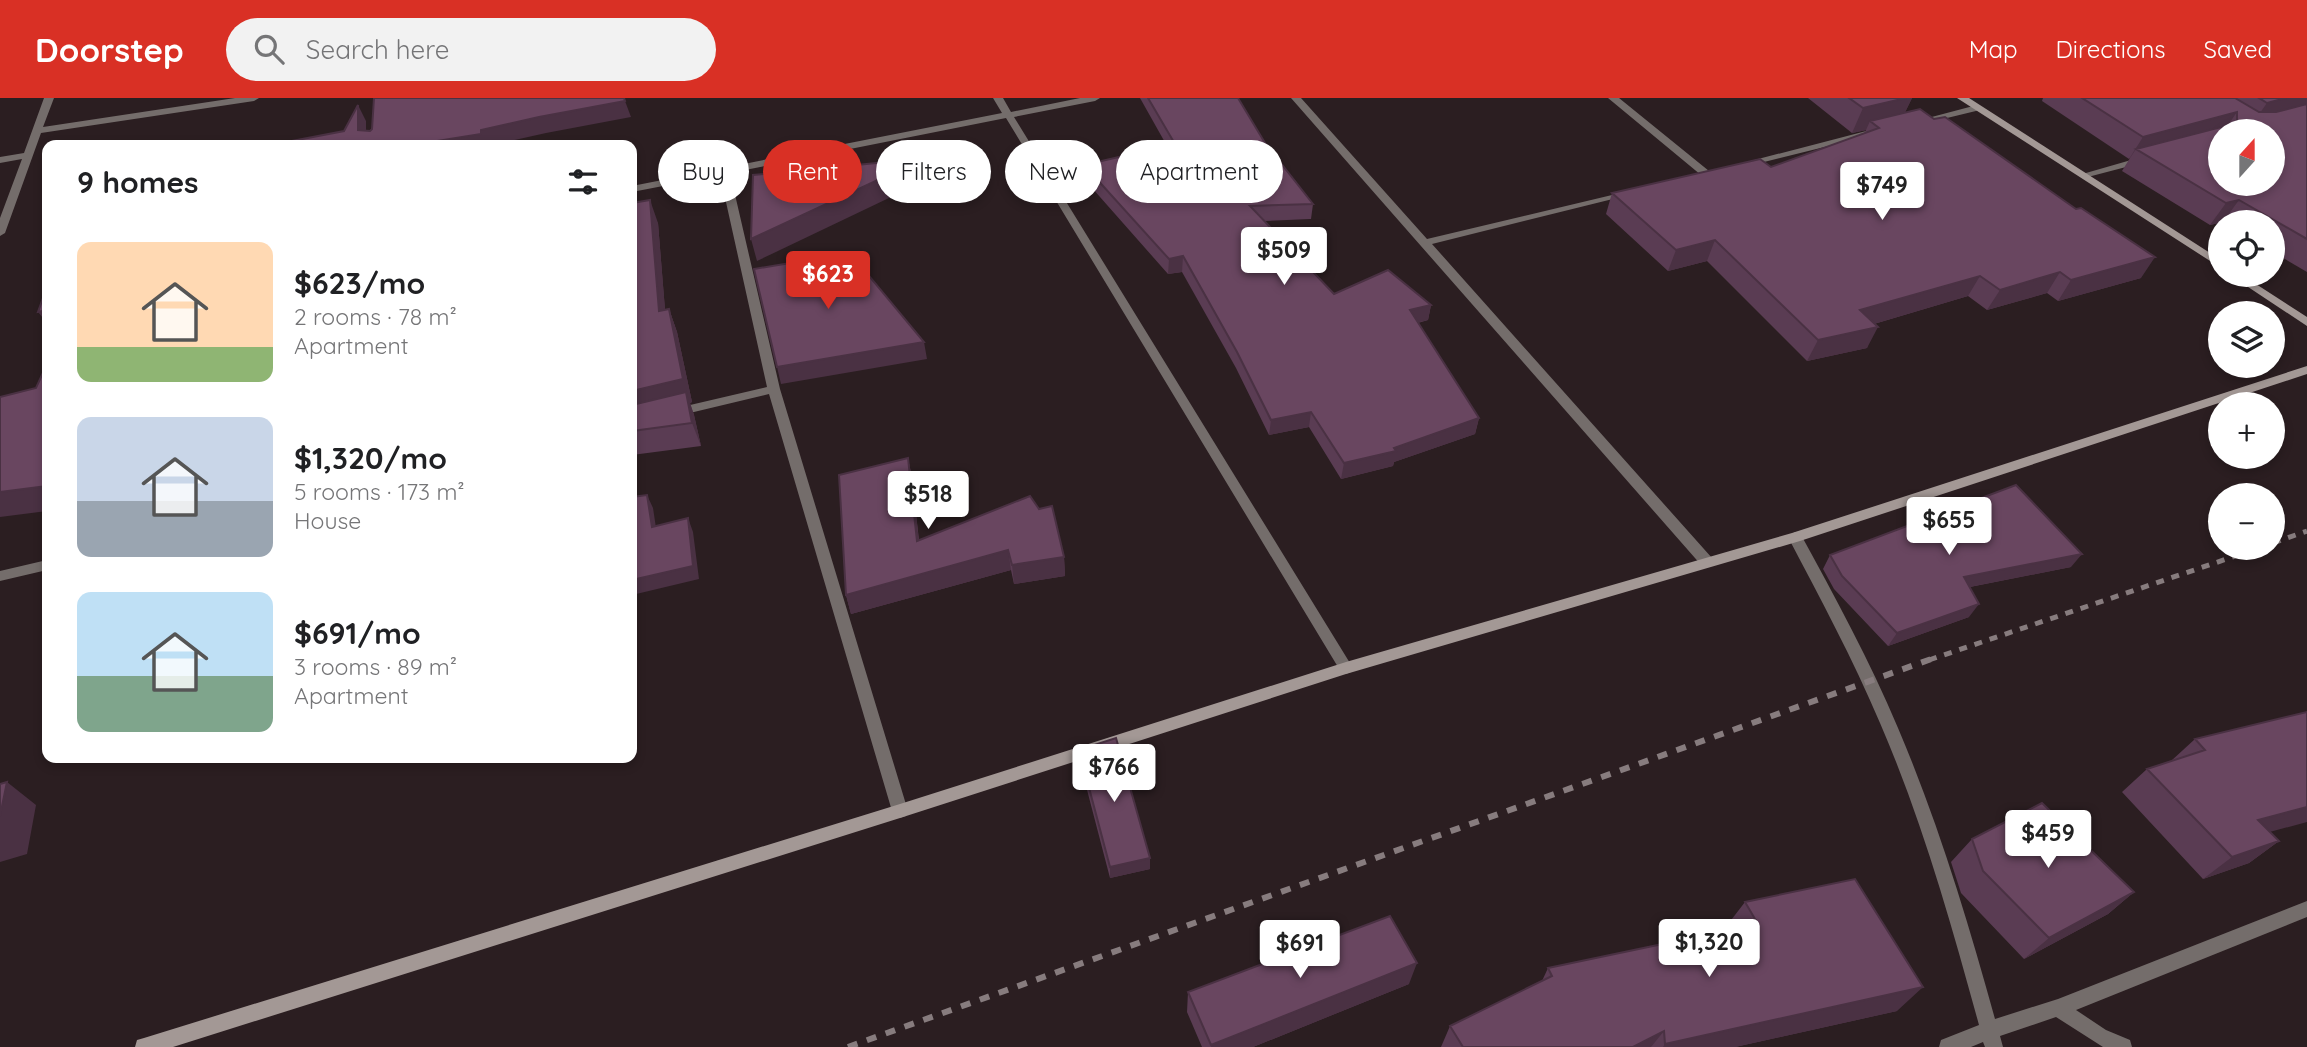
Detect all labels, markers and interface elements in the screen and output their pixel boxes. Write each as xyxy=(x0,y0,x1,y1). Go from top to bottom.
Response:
search box xyxy=(226,18,716,81)
text: Doorstep xyxy=(35,29,184,70)
icon: search xyxy=(250,30,288,68)
text: Search here xyxy=(306,33,449,66)
text: Map xyxy=(1969,34,2018,64)
text: Directions xyxy=(2056,34,2166,64)
text: Saved xyxy=(2204,34,2272,64)
north arrow xyxy=(2208,119,2286,196)
map controls xyxy=(2208,119,2285,560)
chip: Buy xyxy=(658,140,749,203)
chip: Rent xyxy=(763,140,862,203)
chip: Filters xyxy=(876,140,991,203)
chip: New xyxy=(1005,140,1102,203)
chip: Apartment xyxy=(1116,140,1283,203)
pin: $749 xyxy=(1841,162,1923,222)
text: 9 homes xyxy=(77,163,199,201)
icon: filters xyxy=(564,163,602,201)
text: $749 xyxy=(1856,170,1908,199)
button: locate xyxy=(2208,210,2285,287)
pin: $509 xyxy=(1243,228,1325,287)
text: $509 xyxy=(1257,235,1311,264)
pin: $623 xyxy=(787,252,869,311)
text: $623 xyxy=(802,259,854,288)
text: $623/mo xyxy=(294,264,425,302)
icon: home xyxy=(133,270,217,354)
button: layers xyxy=(2208,301,2285,378)
text: 2 rooms · 78 m² xyxy=(294,302,457,331)
text: Apartment xyxy=(294,331,408,360)
button: + xyxy=(2208,392,2285,469)
text: $1,320/mo xyxy=(294,439,447,477)
icon: home xyxy=(133,445,217,529)
pin: $518 xyxy=(887,472,969,531)
text: 5 rooms · 173 m² xyxy=(294,477,465,506)
text: $518 xyxy=(904,479,952,508)
button: − xyxy=(2208,483,2285,560)
pin: $655 xyxy=(1908,498,1990,557)
text: $655 xyxy=(1923,505,1975,534)
text: House xyxy=(294,506,361,535)
text: $691/mo xyxy=(294,614,421,652)
icon: home xyxy=(133,620,217,704)
text: 3 rooms · 89 m² xyxy=(294,652,457,681)
text: Apartment xyxy=(294,681,408,710)
pin: $766 xyxy=(1073,744,1155,804)
text: $766 xyxy=(1088,752,1140,781)
pin: $459 xyxy=(2007,810,2089,870)
text: $459 xyxy=(2021,818,2075,847)
pin: $691 xyxy=(1259,920,1341,980)
pin: $1,320 xyxy=(1652,920,1766,979)
text: $1,320 xyxy=(1675,927,1743,956)
text: $691 xyxy=(1276,928,1324,957)

